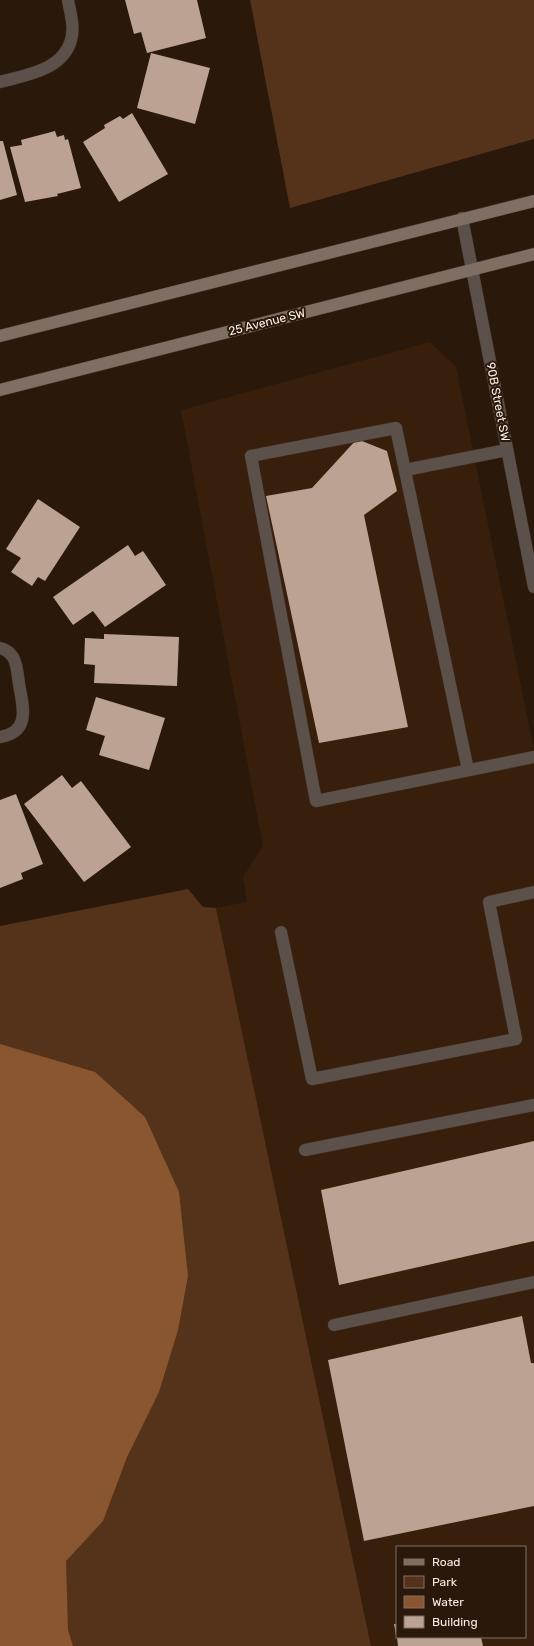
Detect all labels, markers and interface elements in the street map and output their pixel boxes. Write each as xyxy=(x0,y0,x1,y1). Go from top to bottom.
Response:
street label: 25 Avenue SW xyxy=(227,306,307,338)
street label: 90B Street SW xyxy=(483,361,513,443)
legend xyxy=(396,1546,526,1638)
text: Road xyxy=(432,1555,460,1569)
text: Park xyxy=(432,1575,458,1589)
text: Water xyxy=(432,1595,464,1609)
text: Building xyxy=(432,1615,478,1629)

